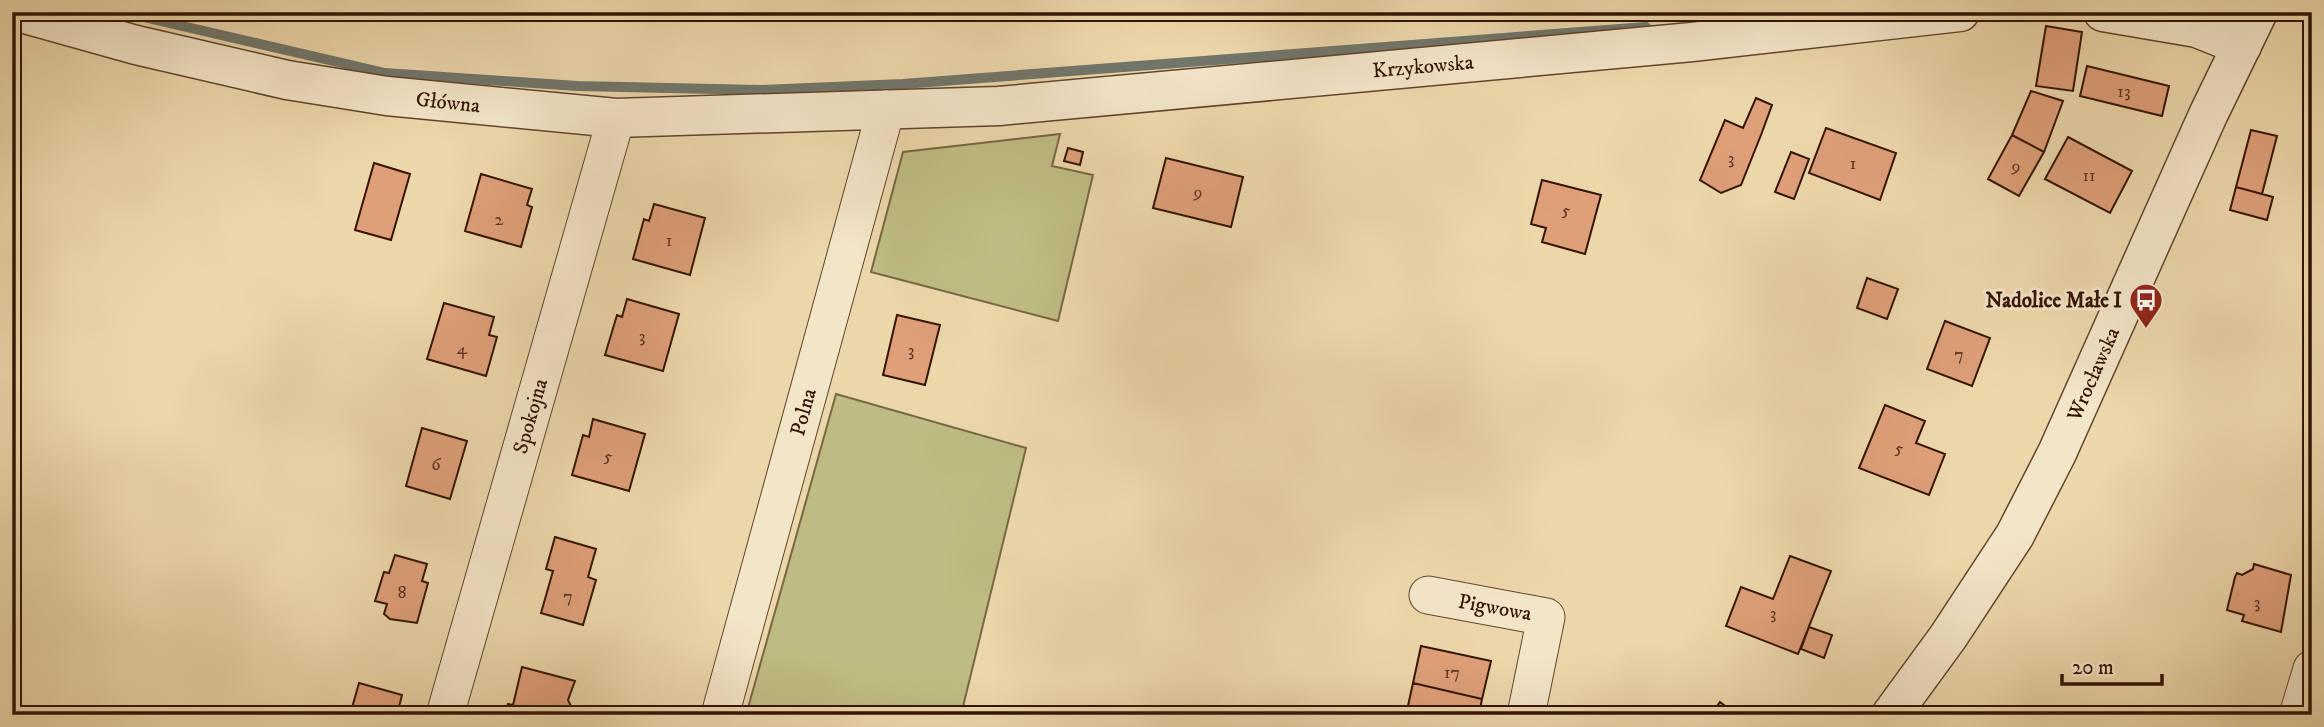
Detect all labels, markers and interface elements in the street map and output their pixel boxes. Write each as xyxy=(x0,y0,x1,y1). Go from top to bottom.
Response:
street label: Krzykowska xyxy=(1371,50,1475,84)
house number: 13 xyxy=(2117,81,2131,103)
street label: Główna xyxy=(415,87,481,119)
house number: 3 xyxy=(1728,148,1734,170)
house number: 1 xyxy=(1850,153,1856,175)
house number: 9 xyxy=(2011,156,2020,178)
house number: 11 xyxy=(2082,165,2096,187)
house number: 9 xyxy=(1193,182,1202,204)
house number: 5 xyxy=(1562,200,1571,222)
house number: 2 xyxy=(495,209,504,231)
house number: 1 xyxy=(666,230,672,252)
bus stop icon: Nadolice Małe I xyxy=(2127,281,2165,330)
place label: Nadolice Małe I xyxy=(1986,288,2122,314)
street label: Wrocławska xyxy=(2061,323,2126,426)
house number: 3 xyxy=(639,326,645,348)
house number: 4 xyxy=(457,338,468,360)
house number: 3 xyxy=(908,340,914,362)
house number: 7 xyxy=(1954,344,1964,366)
street label: Spokojna xyxy=(508,376,554,457)
street label: Polna xyxy=(785,386,823,439)
house number: 5 xyxy=(1895,438,1904,460)
house number: 5 xyxy=(604,446,613,468)
house number: 6 xyxy=(431,454,441,476)
house number: 8 xyxy=(397,582,407,604)
house number: 7 xyxy=(563,586,573,608)
street label: Pigwowa xyxy=(1456,589,1534,627)
house number: 3 xyxy=(2254,592,2260,614)
house number: 3 xyxy=(1770,603,1776,625)
scale bar xyxy=(2062,643,2161,687)
text: 20 m xyxy=(2072,655,2114,681)
house number: 17 xyxy=(1444,662,1460,684)

